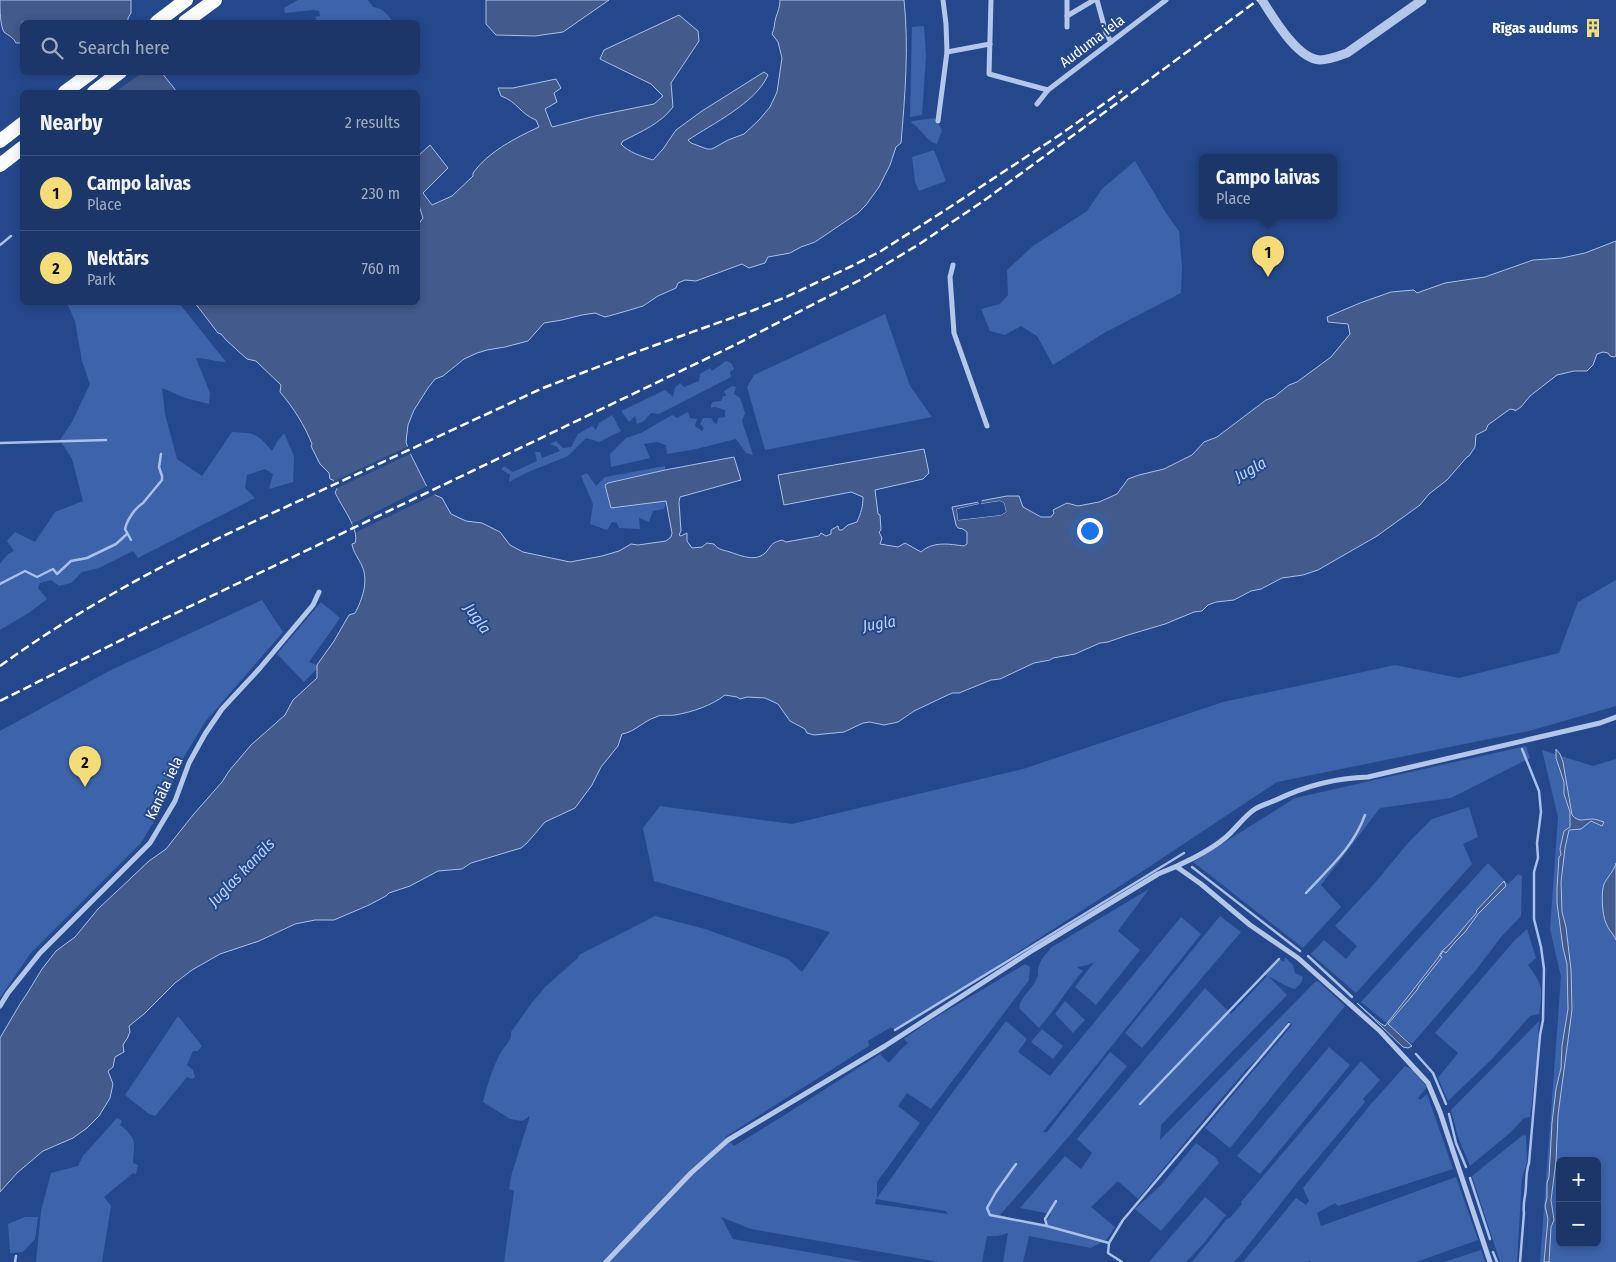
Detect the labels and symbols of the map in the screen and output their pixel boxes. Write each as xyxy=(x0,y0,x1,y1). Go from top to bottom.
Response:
street label: Auduma iela xyxy=(1056,11,1128,71)
building icon: Rīgas audums xyxy=(1582,17,1604,39)
place label: Rīgas audums xyxy=(1492,19,1578,37)
pin: 1 xyxy=(1252,236,1284,277)
water label: Jugla xyxy=(1230,453,1269,486)
your location xyxy=(1077,518,1103,544)
water label: Jugla xyxy=(459,598,495,637)
water label: Jugla xyxy=(860,611,897,636)
pin: 2 xyxy=(69,746,101,787)
street label: Kanāla iela xyxy=(142,754,186,822)
water label: Juglas kanāls xyxy=(203,834,279,911)

